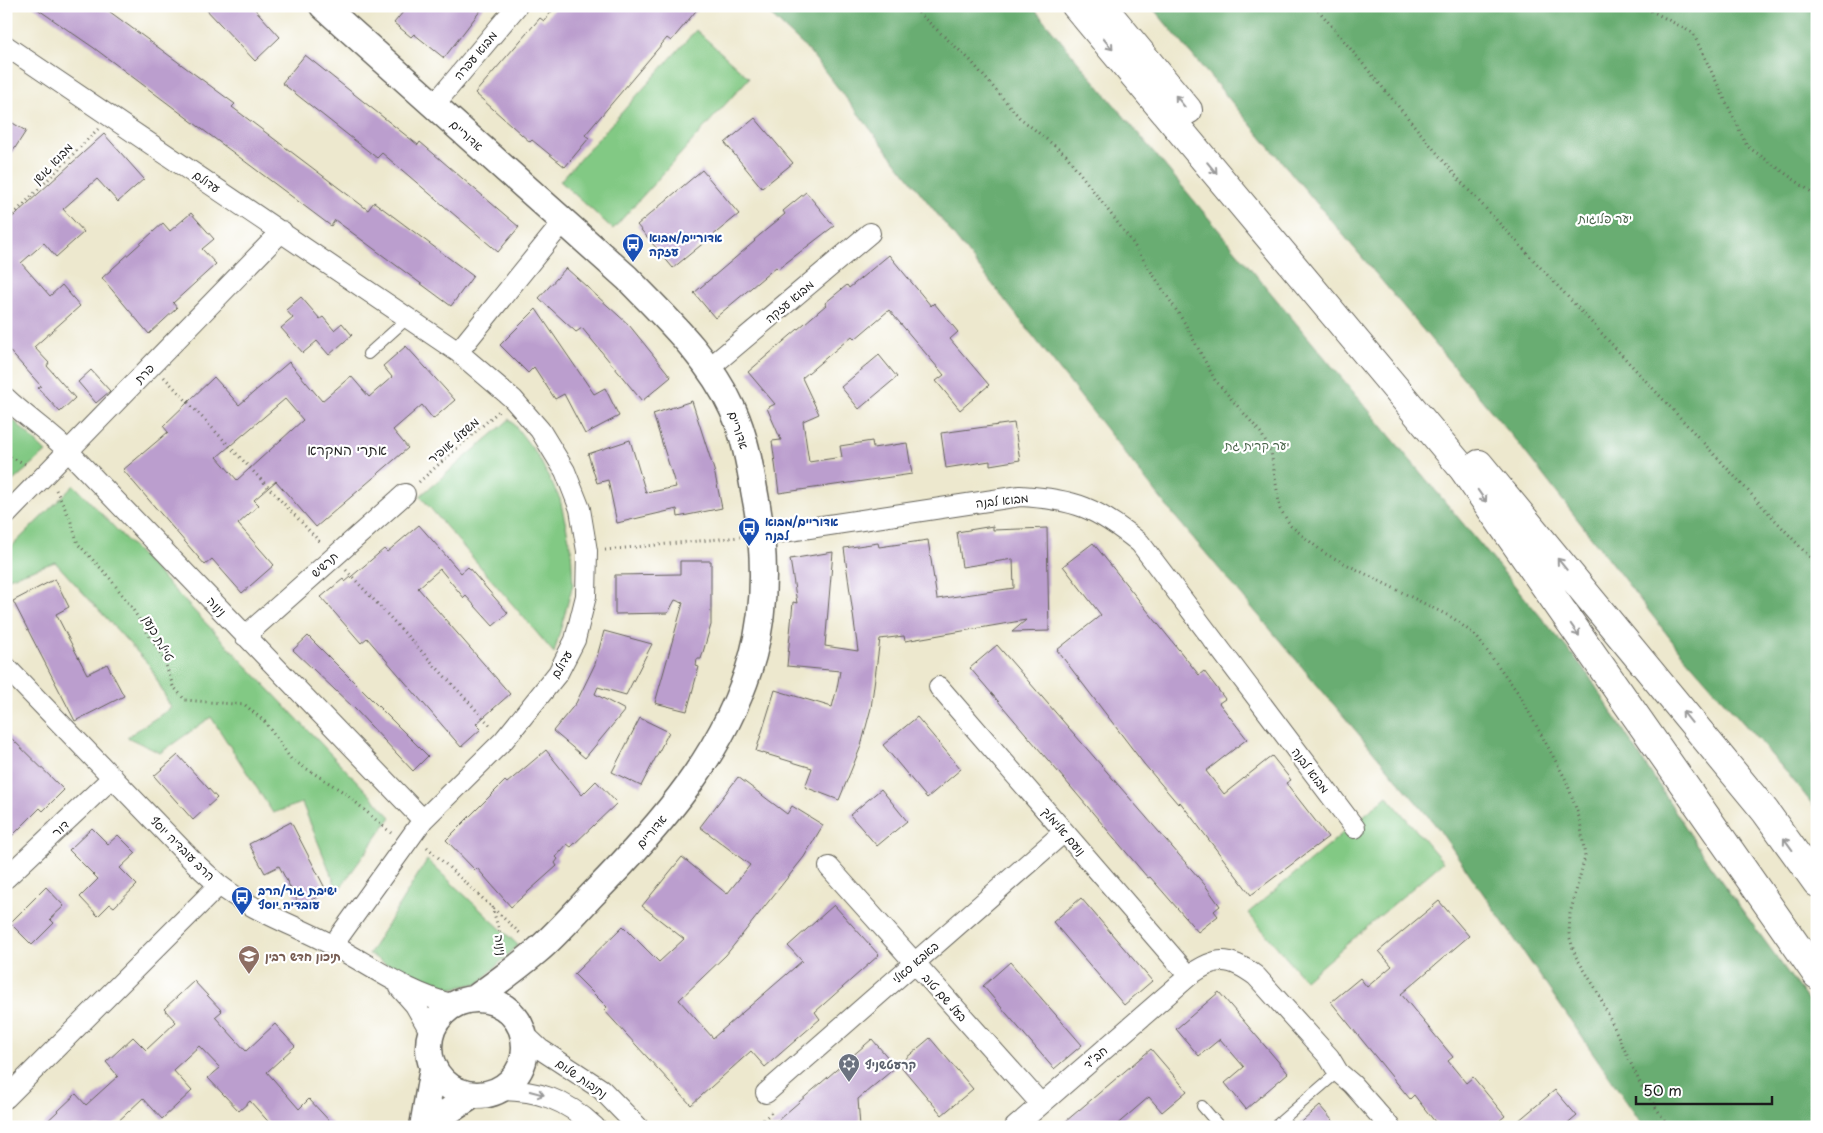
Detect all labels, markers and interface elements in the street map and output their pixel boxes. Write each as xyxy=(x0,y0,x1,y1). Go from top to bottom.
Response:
street label: מבוא עפרה xyxy=(449,27,501,83)
one-way arrow xyxy=(1102,37,1113,50)
one-way arrow xyxy=(1175,95,1186,108)
street label: אדוריים xyxy=(446,115,488,155)
street label: מבוא גושן xyxy=(28,138,76,188)
one-way arrow xyxy=(1206,162,1217,175)
street label: עדולם xyxy=(190,165,224,197)
park label: יער פלוגות xyxy=(1577,209,1632,227)
place label: אדוריים/מבוא עזקה xyxy=(649,228,723,260)
bus stop icon: אדוריים/מבוא עזקה xyxy=(621,232,645,263)
street label: מבוא עזקה xyxy=(761,275,817,327)
street label: פרת xyxy=(129,359,158,388)
street label: אדוריים xyxy=(724,409,754,452)
street label: משעול אופיר xyxy=(423,413,483,467)
park label: יער קרית גת xyxy=(1223,436,1290,454)
district label: אתרי המקרא xyxy=(307,439,387,460)
street label: מבוא לבנה xyxy=(975,488,1029,512)
one-way arrow xyxy=(1477,489,1487,503)
place label: אדוריים/מבוא לבנה xyxy=(765,512,839,544)
bus stop icon: אדוריים/מבוא לבנה xyxy=(737,516,761,547)
street label: תרשיש xyxy=(306,547,342,581)
one-way arrow xyxy=(1556,558,1567,571)
street label: נינוה xyxy=(203,592,231,620)
street label: טיילת כנען xyxy=(139,612,179,664)
one-way arrow xyxy=(1570,622,1580,636)
street label: עדולם xyxy=(546,647,576,681)
one-way arrow xyxy=(1681,710,1693,723)
street label: מבוא לבנה xyxy=(1288,743,1334,797)
street label: נועם אלימלך xyxy=(1038,803,1090,859)
street label: אדוריים xyxy=(632,810,671,852)
street label: הרב עובדיה יוסף xyxy=(147,812,219,884)
street label: דור xyxy=(47,815,73,841)
one-way arrow xyxy=(1783,837,1793,851)
place label: ישיבת גור/הרב עובדיה יוסף xyxy=(257,881,337,913)
bus stop icon: ישיבת גור/הרב עובדיה יוסף xyxy=(230,885,254,916)
street label: נינוה xyxy=(491,933,511,957)
street label: באבא סאלי xyxy=(888,937,942,987)
school or university icon: תיכון חדש רבין xyxy=(237,944,261,975)
place label: תיכון חדש רבין xyxy=(265,947,341,965)
street label: בעל שם טוב xyxy=(918,969,972,1025)
street label: חב"ד xyxy=(1079,1041,1111,1073)
synagogue icon: קרעטשניף xyxy=(837,1052,861,1083)
street label: נתיבות שלום xyxy=(553,1054,611,1102)
place label: קרעטשניף xyxy=(865,1055,916,1073)
scale bar xyxy=(1636,1073,1772,1105)
text: 50 m xyxy=(1643,1078,1682,1101)
one-way arrow xyxy=(528,1089,544,1099)

